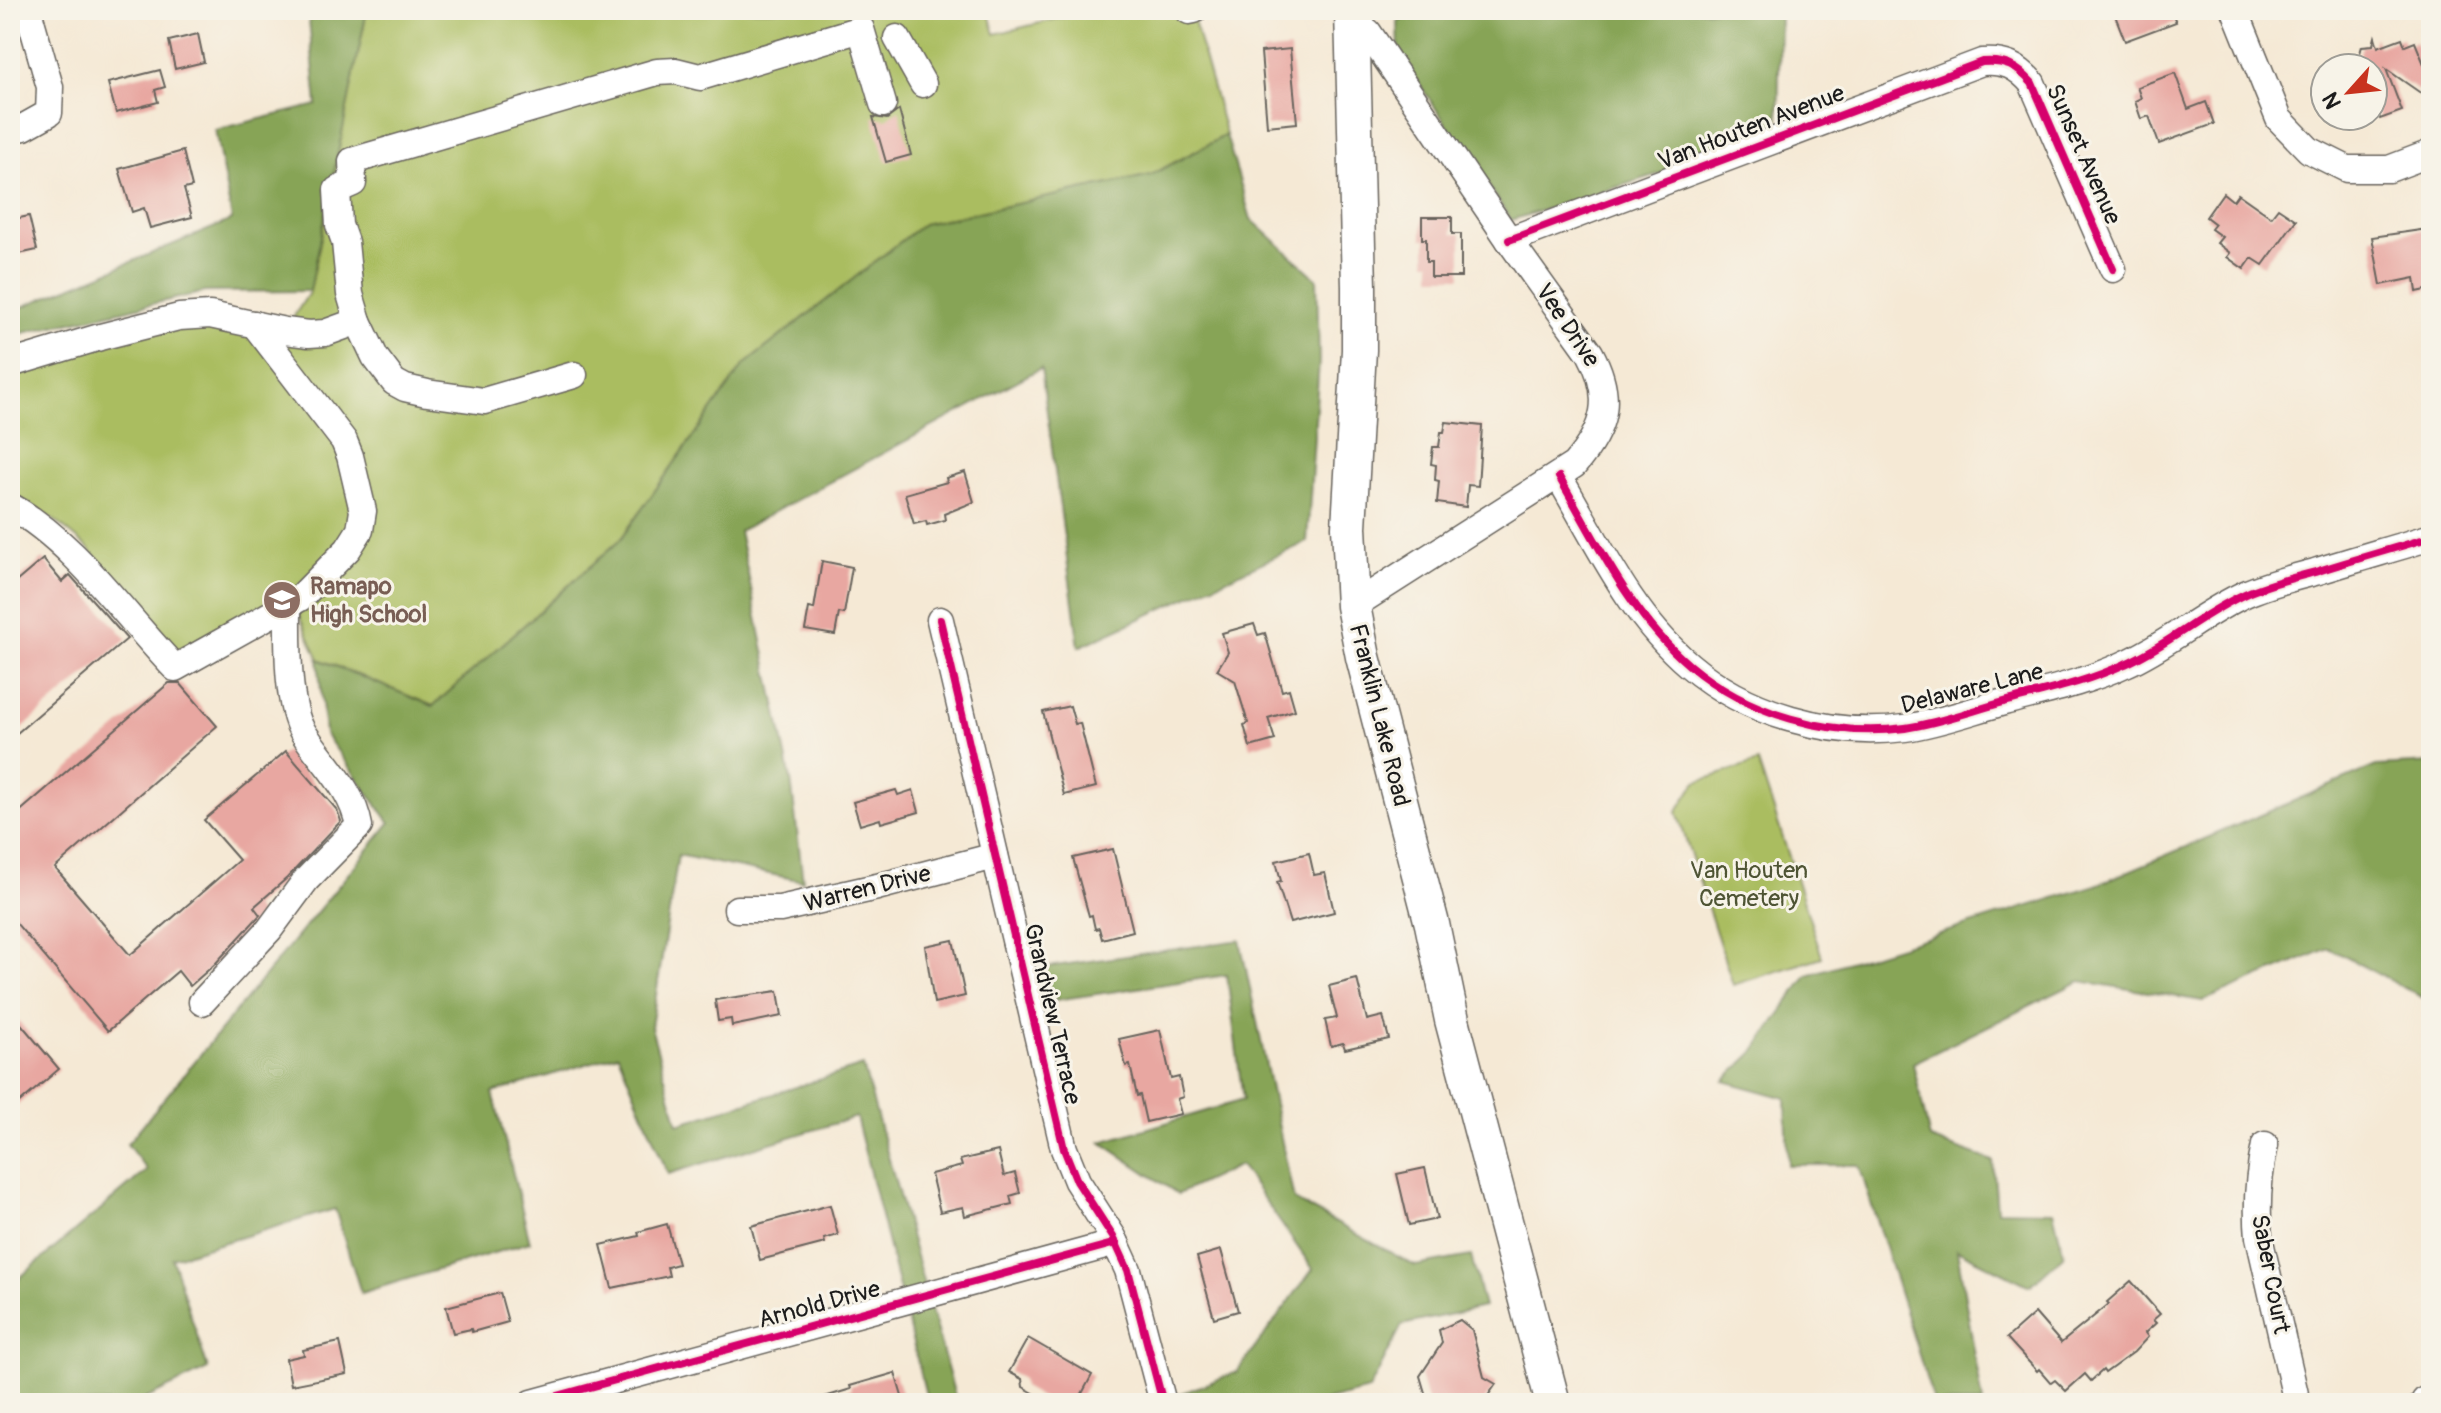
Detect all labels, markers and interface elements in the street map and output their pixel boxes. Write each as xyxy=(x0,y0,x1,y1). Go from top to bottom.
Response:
north arrow xyxy=(2309,52,2389,132)
street label: Van Houten Avenue xyxy=(1654,79,1849,176)
street label: Sunset Avenue xyxy=(2040,80,2127,229)
text: N xyxy=(2316,88,2348,114)
street label: Vee Drive xyxy=(1529,278,1606,373)
place label: Ramapo High School xyxy=(310,572,427,629)
school or university icon: Ramapo High School xyxy=(261,579,303,621)
street label: Franklin Lake Road xyxy=(1343,621,1416,809)
street label: Delaware Lane xyxy=(1898,657,2046,720)
park label: Van Houten Cemetery xyxy=(1690,856,1808,913)
street label: Warren Drive xyxy=(801,859,934,918)
street label: Grandview Terrace xyxy=(1018,921,1087,1107)
street label: Saber Court xyxy=(2245,1212,2296,1336)
street label: Arnold Drive xyxy=(755,1274,883,1335)

